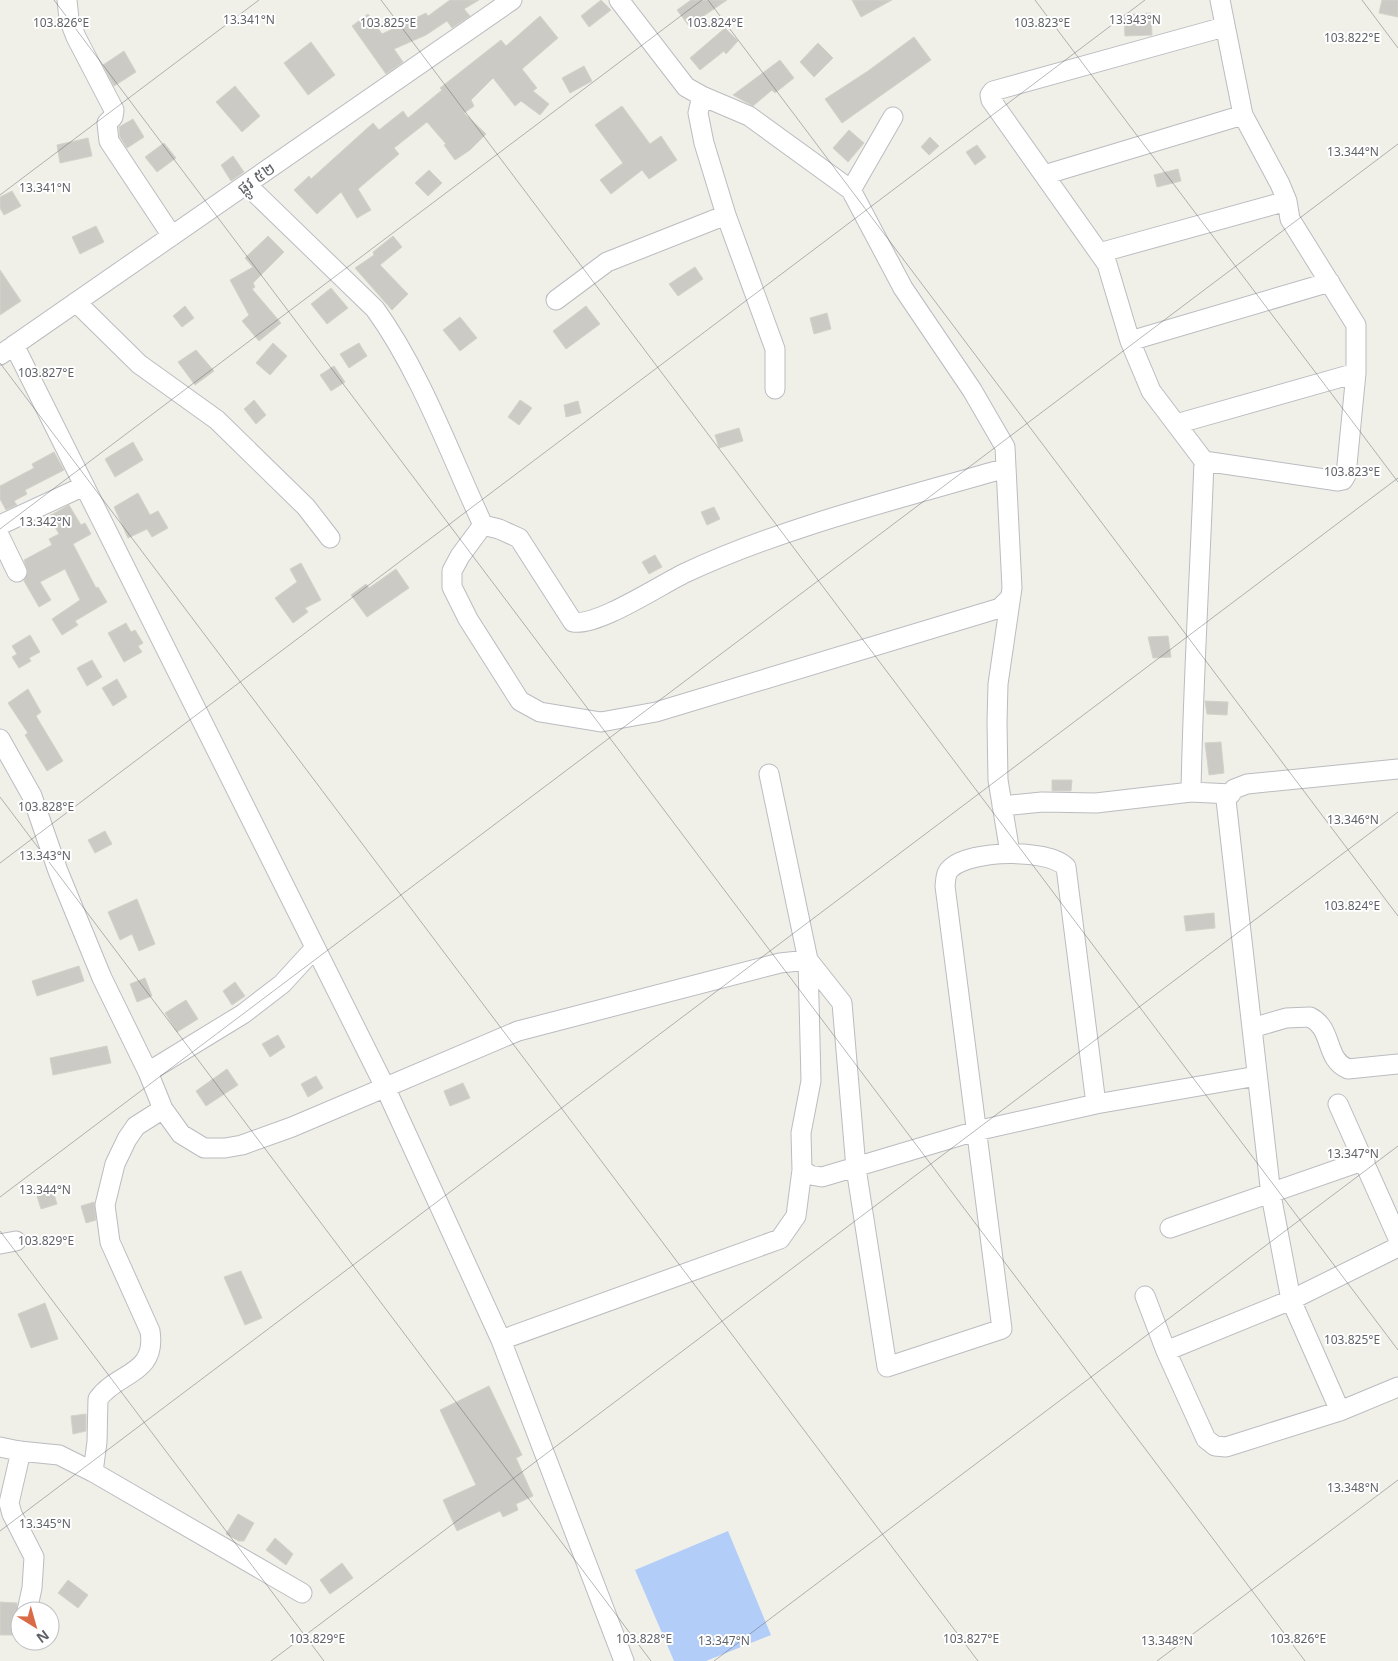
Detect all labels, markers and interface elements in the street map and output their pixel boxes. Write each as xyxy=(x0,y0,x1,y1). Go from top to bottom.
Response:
text: 13.341°N xyxy=(223,11,275,28)
text: 13.343°N xyxy=(1109,11,1161,28)
text: 103.826°E xyxy=(33,14,89,31)
text: 103.825°E xyxy=(360,14,416,31)
text: 103.824°E xyxy=(687,14,743,31)
text: 103.823°E xyxy=(1014,14,1070,31)
text: 103.822°E xyxy=(1324,29,1380,46)
text: 13.344°N xyxy=(1327,143,1379,160)
street label: ផ្លូវ ៥២ xyxy=(233,157,282,202)
text: 13.341°N xyxy=(19,179,71,196)
text: 103.827°E xyxy=(18,364,74,381)
text: 103.823°E xyxy=(1324,463,1380,480)
text: 13.342°N xyxy=(19,513,71,530)
text: 103.828°E xyxy=(18,798,74,815)
text: 13.346°N xyxy=(1327,811,1379,828)
text: 13.343°N xyxy=(19,847,71,864)
text: 103.824°E xyxy=(1324,897,1380,914)
text: 13.347°N xyxy=(1327,1145,1379,1162)
text: 13.344°N xyxy=(19,1181,71,1198)
text: 103.829°E xyxy=(18,1232,74,1249)
text: 103.825°E xyxy=(1324,1331,1380,1348)
text: 13.348°N xyxy=(1327,1479,1379,1496)
text: 13.345°N xyxy=(19,1515,71,1532)
north arrow xyxy=(10,1601,60,1651)
text: N xyxy=(33,1626,53,1648)
text: 103.829°E xyxy=(289,1630,345,1647)
text: 103.828°E xyxy=(616,1630,672,1647)
text: 103.827°E xyxy=(943,1630,999,1647)
text: 103.826°E xyxy=(1270,1630,1326,1647)
text: 13.347°N xyxy=(698,1632,750,1649)
text: 13.348°N xyxy=(1141,1632,1193,1649)

